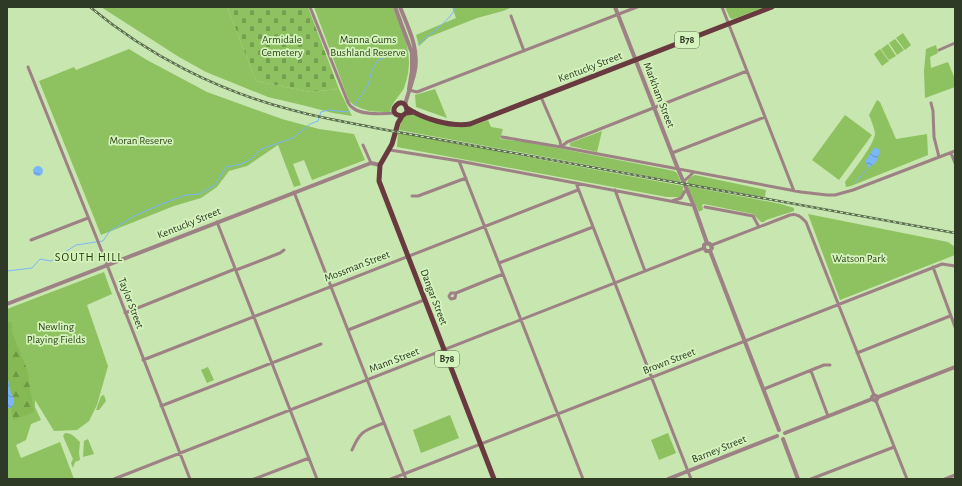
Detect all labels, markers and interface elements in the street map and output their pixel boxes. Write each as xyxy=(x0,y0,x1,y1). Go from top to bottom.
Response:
road number: B78 xyxy=(675,32,699,48)
park label: Armidale Cemetery xyxy=(261,34,303,58)
park label: Manna Gums Bushland Reserve xyxy=(330,34,406,58)
street label: Kentucky Street xyxy=(557,50,624,84)
street label: Markham Street xyxy=(641,61,677,130)
park label: Moran Reserve xyxy=(110,135,172,146)
street label: Kentucky Street xyxy=(156,205,223,241)
street label: Mossman Street xyxy=(323,248,392,284)
district label: SOUTH HILL xyxy=(55,251,123,263)
park label: Watson Park xyxy=(832,253,886,264)
street label: Dangar Street xyxy=(418,267,450,327)
street label: Taylor Street xyxy=(116,276,146,330)
park label: Newling Playing Fields xyxy=(27,321,85,345)
street label: Mann Street xyxy=(368,345,421,375)
street label: Brown Street xyxy=(641,346,697,376)
road number: B78 xyxy=(435,351,459,367)
street label: Barney Street xyxy=(690,433,748,465)

